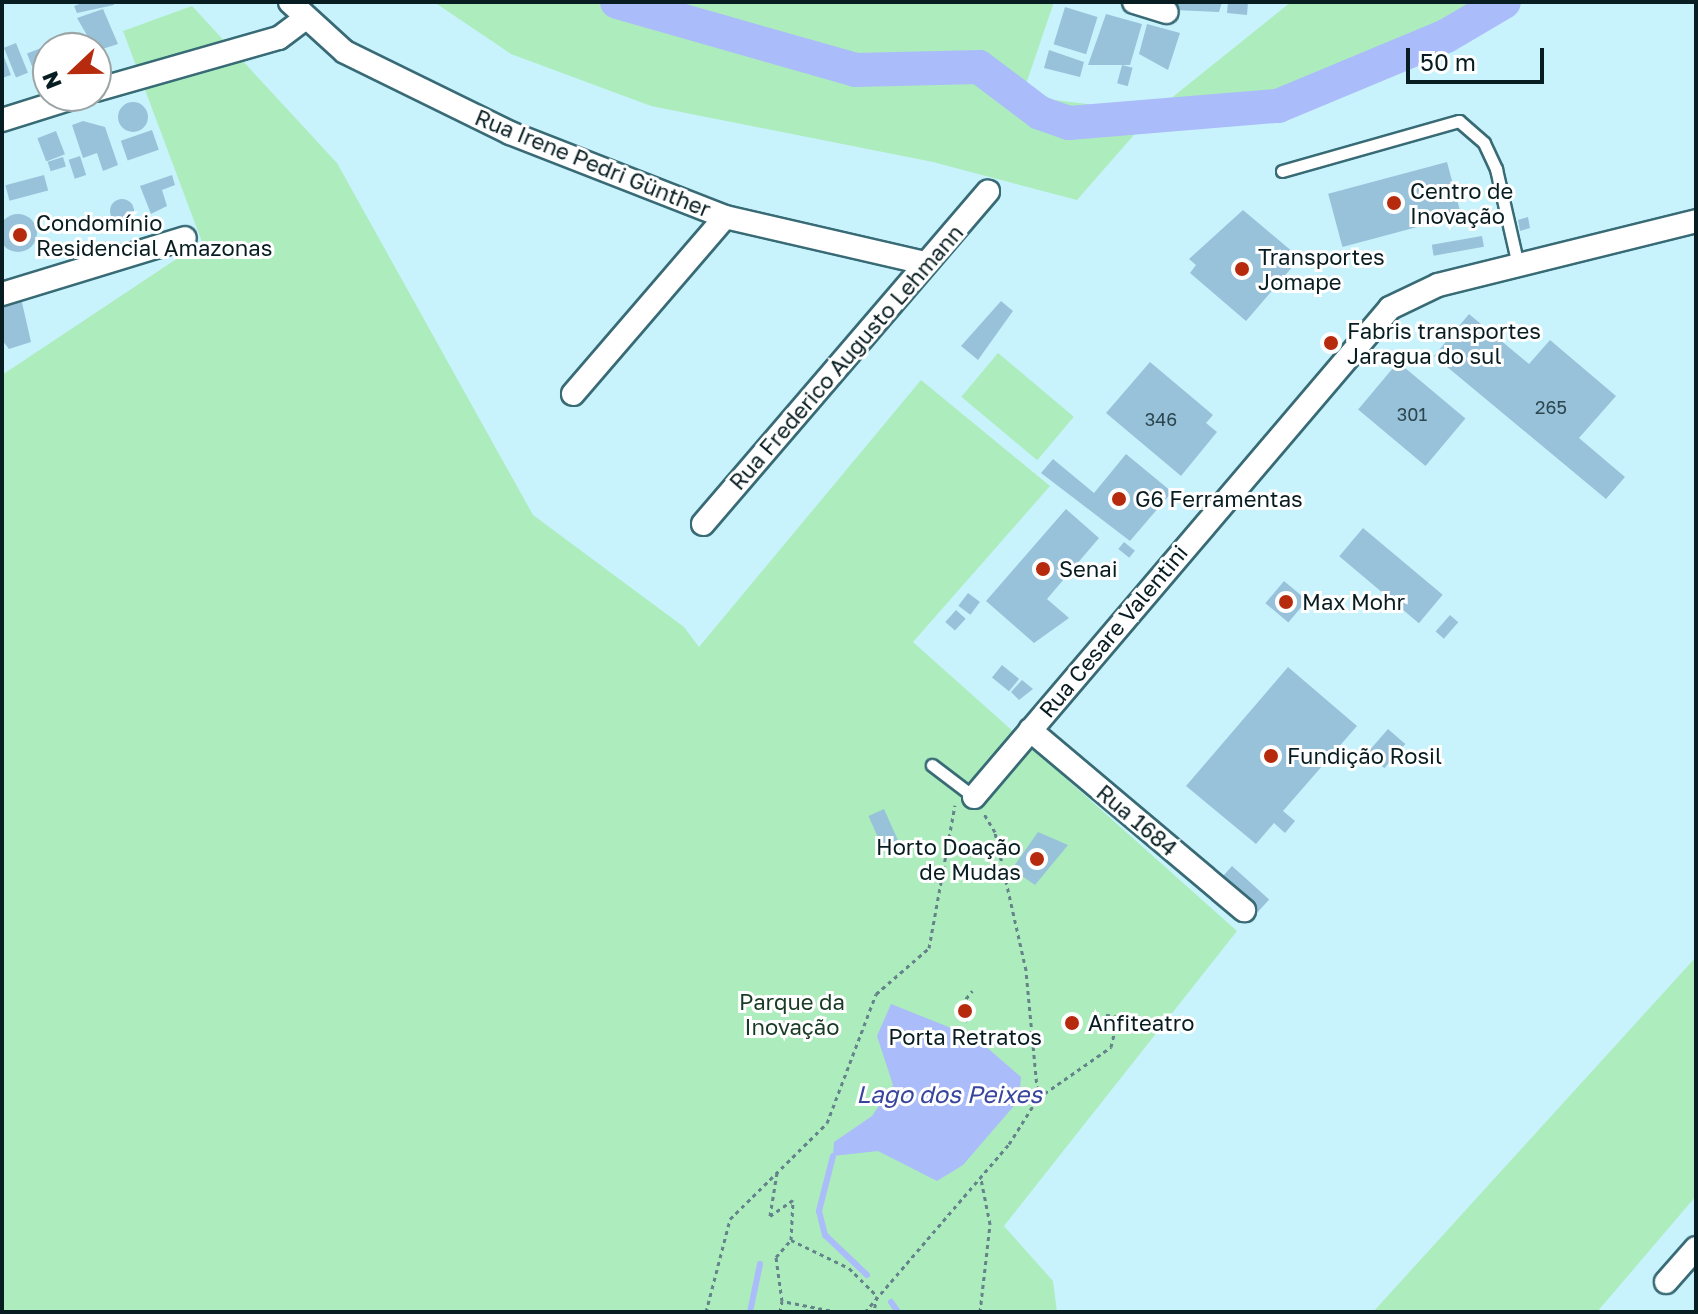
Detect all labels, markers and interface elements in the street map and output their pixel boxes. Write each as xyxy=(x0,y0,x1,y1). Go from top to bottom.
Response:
north arrow xyxy=(32,32,112,112)
scale bar xyxy=(1410,32,1548,82)
text: 50 m xyxy=(1420,47,1476,76)
text: N xyxy=(35,68,67,93)
street label: Rua Irene Pedri Günther xyxy=(471,104,715,222)
place label: Centro de Inovação xyxy=(1410,177,1513,228)
marker: Centro de Inovação xyxy=(1385,194,1403,212)
place label: Condomínio Residencial Amazonas xyxy=(36,209,272,260)
street label: Rua Frederico Augusto Lehmann xyxy=(724,219,968,495)
marker: Condomínio Residencial Amazonas xyxy=(11,226,29,244)
place label: Transportes Jomape xyxy=(1258,243,1385,294)
marker: Transportes Jomape xyxy=(1233,260,1251,278)
place label: Fabris transportes Jaragua do sul xyxy=(1347,317,1541,368)
marker: Fabris transportes Jaragua do sul xyxy=(1322,334,1340,352)
house number: 265 xyxy=(1535,396,1567,418)
house number: 301 xyxy=(1397,403,1427,425)
house number: 346 xyxy=(1145,408,1177,430)
place label: G6 Ferramentas xyxy=(1135,486,1303,512)
marker: G6 Ferramentas xyxy=(1110,490,1128,508)
street label: Rua Cesare Valentini xyxy=(1033,539,1193,723)
place label: Senai xyxy=(1059,556,1118,582)
marker: Senai xyxy=(1034,560,1052,578)
place label: Max Mohr xyxy=(1302,589,1405,615)
marker: Max Mohr xyxy=(1277,593,1295,611)
place label: Fundição Rosil xyxy=(1287,743,1442,769)
marker: Fundição Rosil xyxy=(1262,747,1280,765)
street label: Rua 1684 xyxy=(1092,779,1182,861)
place label: Horto Doação de Mudas xyxy=(876,833,1021,884)
marker: Horto Doação de Mudas xyxy=(1028,850,1046,868)
park label: Parque da Inovação xyxy=(739,988,845,1040)
marker: Porta Retratos xyxy=(956,1002,974,1020)
place label: Anfiteatro xyxy=(1088,1010,1194,1036)
marker: Anfiteatro xyxy=(1063,1014,1081,1032)
place label: Porta Retratos xyxy=(888,1024,1042,1050)
water label: Lago dos Peixes xyxy=(856,1080,1042,1108)

